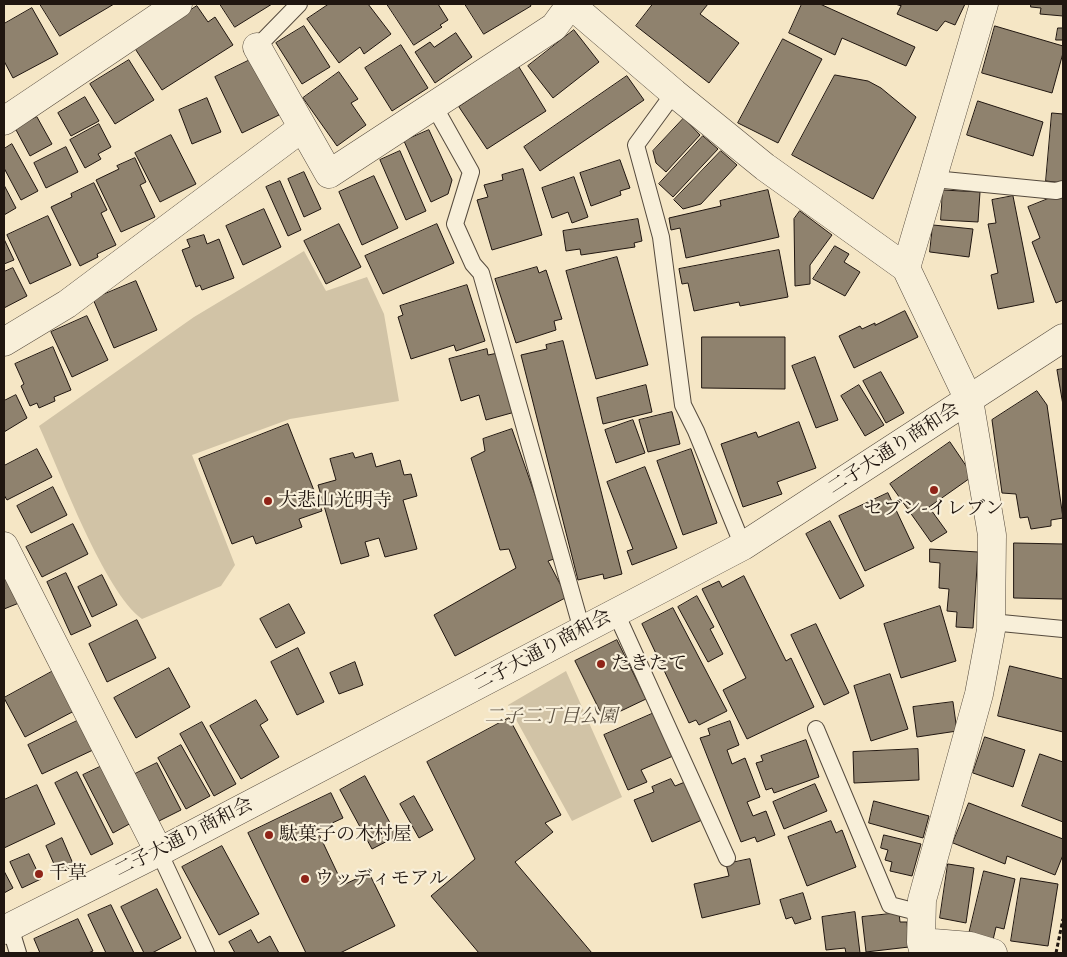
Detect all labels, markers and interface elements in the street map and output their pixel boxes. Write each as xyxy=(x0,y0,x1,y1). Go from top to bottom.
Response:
street label: 二子大通り商和会 xyxy=(824,398,964,500)
marker: セブン-イレブン xyxy=(928,484,940,496)
place label: 大悲山光明寺 xyxy=(278,490,392,512)
marker: 大悲山光明寺 xyxy=(262,495,274,507)
place label: セブン-イレブン xyxy=(864,498,1004,520)
street label: 二子大通り商和会 xyxy=(471,605,615,697)
place label: たきたて xyxy=(611,653,687,675)
marker: たきたて xyxy=(595,658,607,670)
park label: 二子二丁目公園 xyxy=(485,706,617,728)
street label: 二子大通り商和会 xyxy=(111,793,257,883)
place label: 駄菓子の木村屋 xyxy=(279,824,412,846)
marker: 駄菓子の木村屋 xyxy=(263,829,275,841)
place label: 千草 xyxy=(49,863,87,885)
marker: 千草 xyxy=(33,868,45,880)
place label: ウッディモアル xyxy=(315,868,448,890)
marker: ウッディモアル xyxy=(299,873,311,885)

